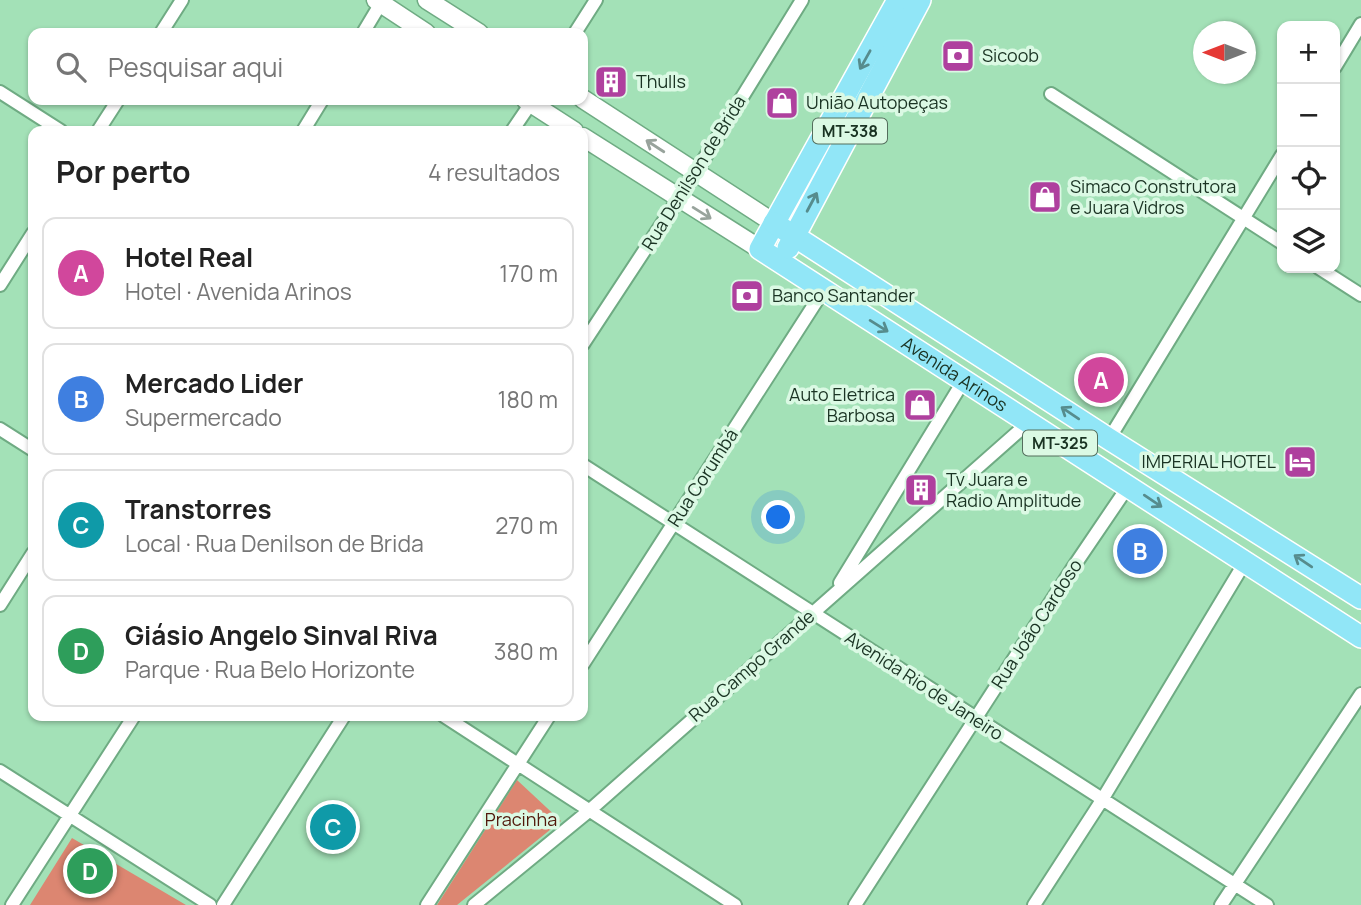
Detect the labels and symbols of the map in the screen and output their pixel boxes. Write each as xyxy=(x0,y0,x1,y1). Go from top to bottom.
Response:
north arrow xyxy=(1193,21,1256,84)
bank icon: Sicoob xyxy=(939,37,977,75)
place label: Sicoob xyxy=(982,43,1039,67)
one-way arrow xyxy=(857,49,871,69)
building icon: Thulls xyxy=(592,63,630,101)
place label: Thulls xyxy=(636,69,686,93)
shop icon: União Autopeças xyxy=(763,84,801,122)
street label: Rua Denilson de Brida xyxy=(636,90,751,255)
place label: União Autopeças xyxy=(806,90,948,114)
road number: MT-338 xyxy=(813,119,887,144)
one-way arrow xyxy=(646,138,666,152)
place label: Simaco Construtora e Juara Vidros xyxy=(1070,174,1236,219)
shop icon: Simaco Construtora e Juara Vidros xyxy=(1026,178,1064,216)
one-way arrow xyxy=(806,192,820,213)
one-way arrow xyxy=(692,206,712,220)
bank icon: Banco Santander xyxy=(728,277,766,315)
place label: Banco Santander xyxy=(772,283,915,307)
one-way arrow xyxy=(869,319,888,334)
street label: Avenida Arinos xyxy=(897,331,1013,417)
pin: A xyxy=(1078,354,1124,406)
place label: Auto Eletrica Barbosa xyxy=(789,382,895,427)
shop icon: Auto Eletrica Barbosa xyxy=(901,386,939,424)
one-way arrow xyxy=(1060,406,1080,420)
street label: Rua Corumbá xyxy=(662,424,743,531)
road number: MT-325 xyxy=(1023,430,1097,456)
hotel icon: IMPERIAL HOTEL xyxy=(1281,443,1319,481)
place label: IMPERIAL HOTEL xyxy=(1142,449,1276,473)
place label: Tv Juara e Radio Amplitude xyxy=(946,467,1081,512)
building icon: Tv Juara e Radio Amplitude xyxy=(902,471,940,509)
one-way arrow xyxy=(1143,494,1162,508)
your location xyxy=(761,500,795,534)
pin: B xyxy=(1117,525,1163,577)
street label: Rua João Cardoso xyxy=(985,554,1087,693)
one-way arrow xyxy=(1294,554,1313,569)
street label: Rua Campo Grande xyxy=(683,604,819,727)
street label: Avenida Rio de Janeiro xyxy=(841,625,1008,745)
pin: C xyxy=(310,801,356,853)
park label: Pracinha xyxy=(485,807,557,831)
pin: D xyxy=(67,845,113,897)

